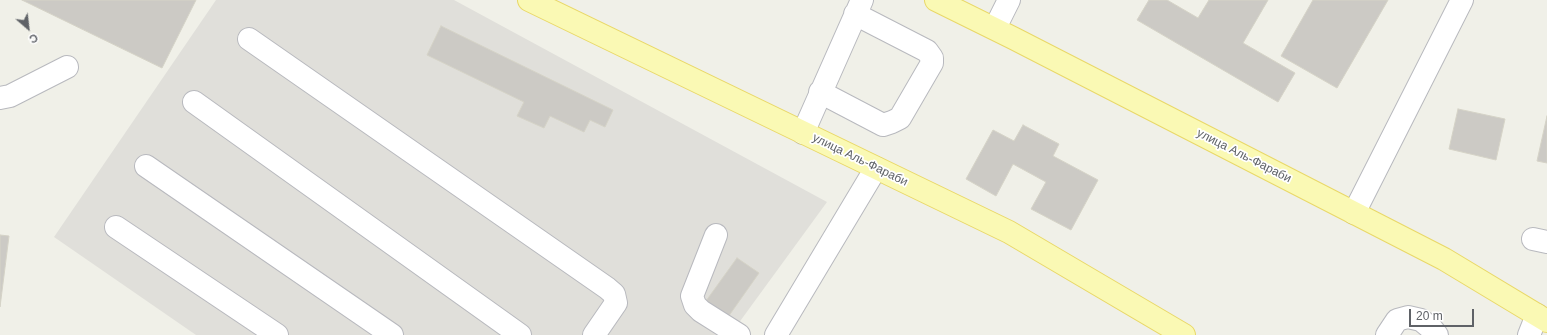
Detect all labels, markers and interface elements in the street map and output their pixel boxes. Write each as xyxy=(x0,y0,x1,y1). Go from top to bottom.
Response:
north arrow xyxy=(8,8,48,48)
text: С xyxy=(27,31,40,46)
street label: улица Аль-Фараби xyxy=(1194,126,1294,186)
street label: улица Аль-Фараби xyxy=(810,131,910,189)
scale bar xyxy=(1411,301,1476,327)
text: 20 m xyxy=(1416,309,1443,323)

